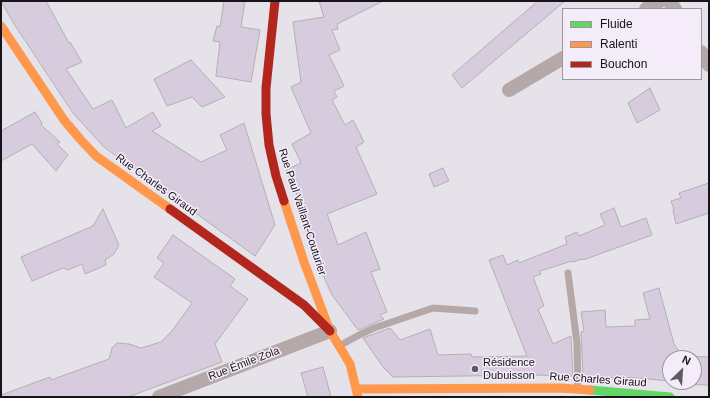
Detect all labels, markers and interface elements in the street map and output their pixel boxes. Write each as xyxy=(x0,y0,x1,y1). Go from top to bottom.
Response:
legend xyxy=(562,8,702,80)
text: Fluide xyxy=(600,17,633,31)
text: Ralenti xyxy=(600,37,637,51)
text: Bouchon xyxy=(600,57,647,71)
street label: Rue Paul Vaillant-Couturier xyxy=(275,147,329,277)
street label: Rue Charles Giraud xyxy=(113,151,199,219)
street label: Rue Émile Zola xyxy=(207,344,281,384)
north arrow xyxy=(662,350,702,390)
text: N xyxy=(681,353,693,367)
place label: Résidence Dubuisson xyxy=(483,356,535,382)
marker: Résidence Dubuisson xyxy=(470,364,480,374)
street label: Rue Charles Giraud xyxy=(549,370,647,390)

